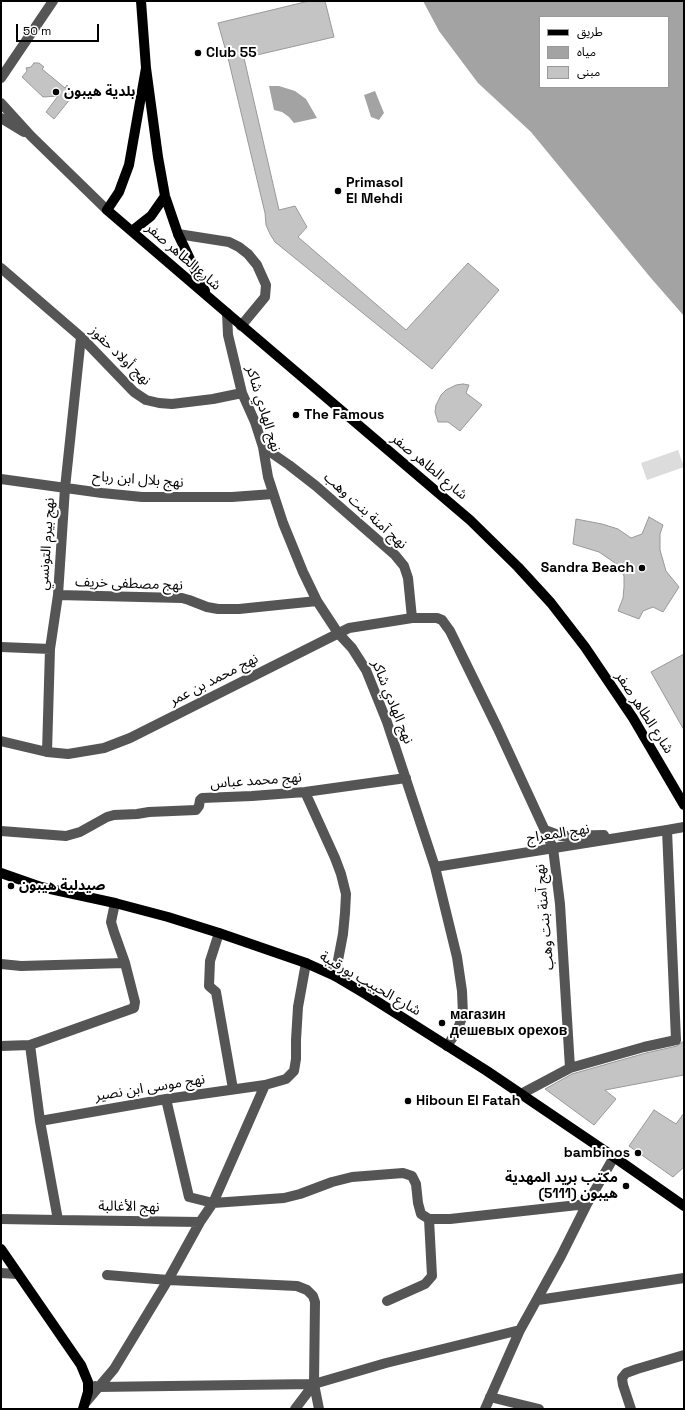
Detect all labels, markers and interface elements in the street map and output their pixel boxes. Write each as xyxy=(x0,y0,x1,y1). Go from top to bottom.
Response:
scale bar xyxy=(18,16,101,42)
legend xyxy=(539,16,669,88)
text: 50 m xyxy=(23,23,51,39)
text: طريق xyxy=(577,24,603,40)
text: مياه xyxy=(577,44,596,60)
place label: Club 55 xyxy=(206,45,257,61)
marker: Club 55 xyxy=(193,48,203,58)
text: مبنى xyxy=(577,64,600,80)
place label: بلدية هيبون xyxy=(64,84,135,100)
marker: بلدية هيبون xyxy=(51,87,61,97)
place label: Primasol El Mehdi xyxy=(346,175,403,208)
marker: Primasol El Mehdi xyxy=(333,186,343,196)
street label: شارع الطاهر صفر xyxy=(142,220,224,294)
street label: نهج أولاد حفوز xyxy=(86,323,154,389)
street label: نهج الهادي شاكر xyxy=(242,364,284,454)
place label: The Famous xyxy=(304,407,384,423)
marker: The Famous xyxy=(291,410,301,420)
street label: شارع الطاهر صفر xyxy=(388,430,470,504)
street label: نهج بلال ابن رباح xyxy=(92,468,184,492)
street label: نهج آمنة بنت وهب xyxy=(320,469,410,553)
street label: نهج بيرم التونسي xyxy=(35,497,59,591)
place label: Sandra Beach xyxy=(541,560,634,576)
marker: Sandra Beach xyxy=(637,563,647,573)
street label: نهج مصطفى خريف xyxy=(75,574,183,594)
street label: نهج محمد بن عمر xyxy=(167,650,261,710)
street label: نهج الهادي شاكر xyxy=(368,658,416,746)
street label: شارع الطاهر صفر xyxy=(611,669,677,757)
street label: نهج محمد عباس xyxy=(210,769,302,793)
street label: نهج المعراج xyxy=(525,821,591,847)
street label: نهج آمنة بنت وهب xyxy=(532,863,558,971)
place label: صيدلية هيبون xyxy=(19,878,105,894)
marker: صيدلية هيبون xyxy=(6,881,16,891)
street label: شارع الحبيب بورقيبة xyxy=(316,948,424,1020)
place label: магазин дешевых орехов xyxy=(450,1007,567,1040)
marker: магазин дешевых орехов xyxy=(437,1018,447,1028)
street label: نهج موسى ابن نصير xyxy=(94,1071,206,1105)
place label: Hiboun El Fatah xyxy=(416,1093,520,1109)
marker: Hiboun El Fatah xyxy=(403,1096,413,1106)
place label: bambinos xyxy=(564,1145,630,1161)
marker: bambinos xyxy=(633,1148,643,1158)
place label: مكتب بريد المهدية هيبون (5111) xyxy=(505,1170,618,1202)
marker: مكتب بريد المهدية هيبون (5111) xyxy=(621,1181,631,1191)
street label: نهج الأغالبة xyxy=(98,1198,160,1216)

